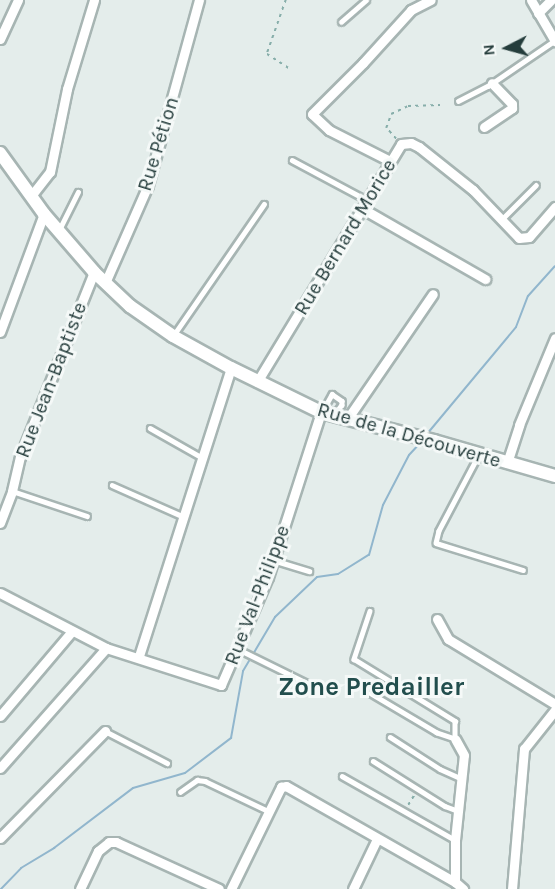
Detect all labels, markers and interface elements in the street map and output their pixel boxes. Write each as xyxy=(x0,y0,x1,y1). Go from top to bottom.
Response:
north arrow xyxy=(477,18,537,78)
text: N xyxy=(479,43,499,57)
street label: Rue Pétion xyxy=(132,94,184,194)
street label: Rue Bernard Morice xyxy=(289,155,401,319)
street label: Rue Jean-Baptiste xyxy=(10,299,92,461)
street label: Rue de la Découverte xyxy=(314,397,504,473)
street label: Rue Val-Philippe xyxy=(219,522,295,668)
district label: Zone Predailler xyxy=(278,671,464,703)

